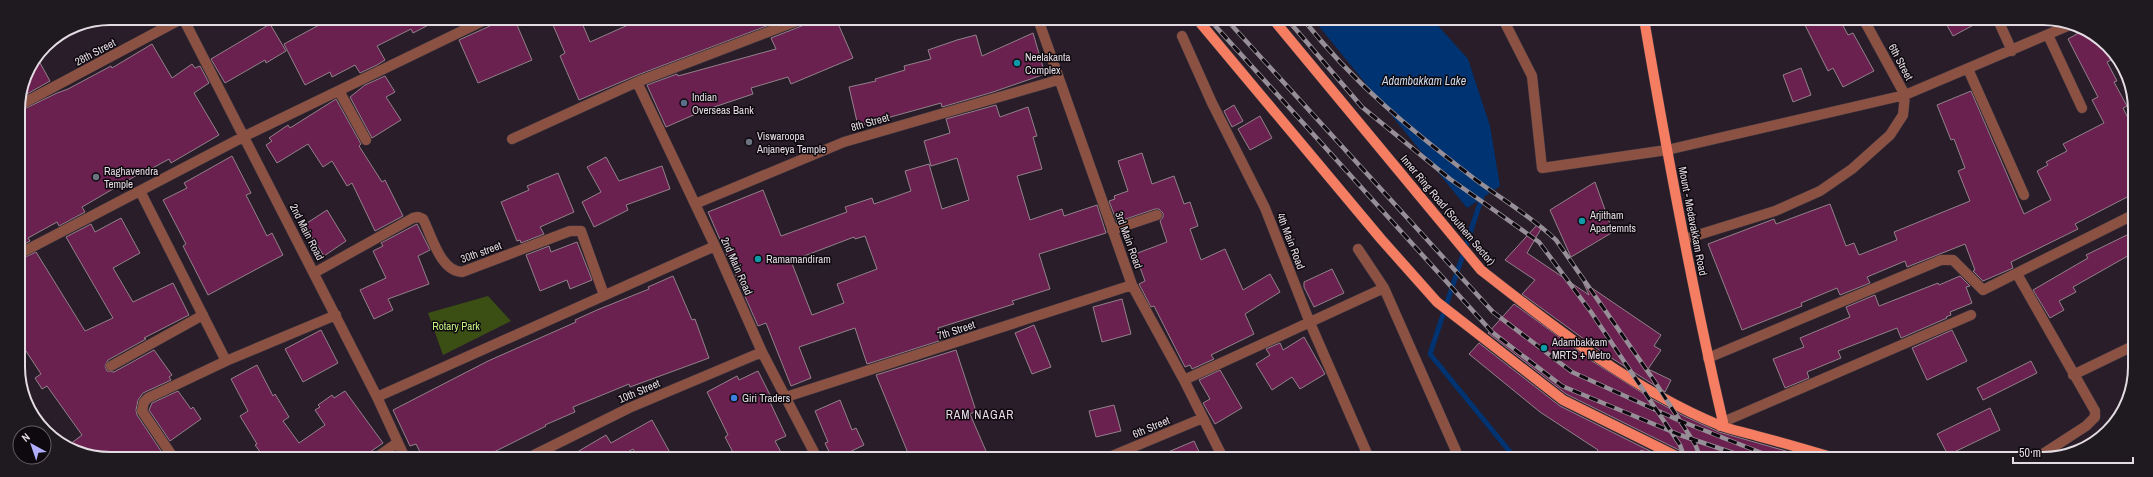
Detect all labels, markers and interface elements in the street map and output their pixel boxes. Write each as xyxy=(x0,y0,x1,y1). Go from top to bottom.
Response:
street label: 28th Street xyxy=(72,35,118,69)
street label: 6th Street xyxy=(1886,41,1917,83)
place label: Neelakanta Complex xyxy=(1025,50,1071,77)
marker: Neelakanta Complex xyxy=(1012,58,1022,68)
water label: Adambakkam Lake xyxy=(1381,73,1467,89)
place label: Indian Overseas Bank xyxy=(692,90,754,117)
marker: Indian Overseas Bank xyxy=(679,98,689,108)
street label: 8th Street xyxy=(849,110,891,134)
place label: Viswaroopa Anjaneya Temple xyxy=(756,129,826,156)
marker: Viswaroopa Anjaneya Temple xyxy=(744,137,754,147)
street label: Inner Ring Road (Southern Sector) xyxy=(1398,152,1498,268)
place label: Raghavendra Temple xyxy=(104,164,158,191)
street label: Mount - Medavakkam Road xyxy=(1676,165,1710,277)
marker: Raghavendra Temple xyxy=(91,172,101,182)
street label: 2nd Main Road xyxy=(287,201,327,263)
place label: Arjitham Apartemnts xyxy=(1589,208,1637,235)
street label: 3rd Main Road xyxy=(1112,210,1146,270)
street label: 4th Main Road xyxy=(1274,211,1308,271)
marker: Arjitham Apartemnts xyxy=(1577,216,1587,226)
street label: 2nd Main Road xyxy=(718,235,756,297)
street label: 30th street xyxy=(459,238,504,266)
place label: Ramamandiram xyxy=(766,252,831,266)
marker: Ramamandiram xyxy=(753,254,763,264)
street label: 7th Street xyxy=(935,317,977,343)
park label: Rotary Park xyxy=(432,319,480,333)
place label: Adambakkam MRTS + Metro xyxy=(1551,335,1611,362)
marker: Adambakkam MRTS + Metro xyxy=(1539,343,1549,353)
street label: 10th Street xyxy=(616,376,662,406)
place label: Giri Traders xyxy=(742,391,791,405)
marker: Giri Traders xyxy=(729,393,739,403)
district label: RAM NAGAR xyxy=(946,407,1014,423)
street label: 6th Street xyxy=(1130,413,1172,441)
north arrow xyxy=(12,425,52,465)
text: N xyxy=(19,430,33,445)
scale bar xyxy=(2013,439,2133,465)
text: 50 m xyxy=(2019,445,2041,461)

